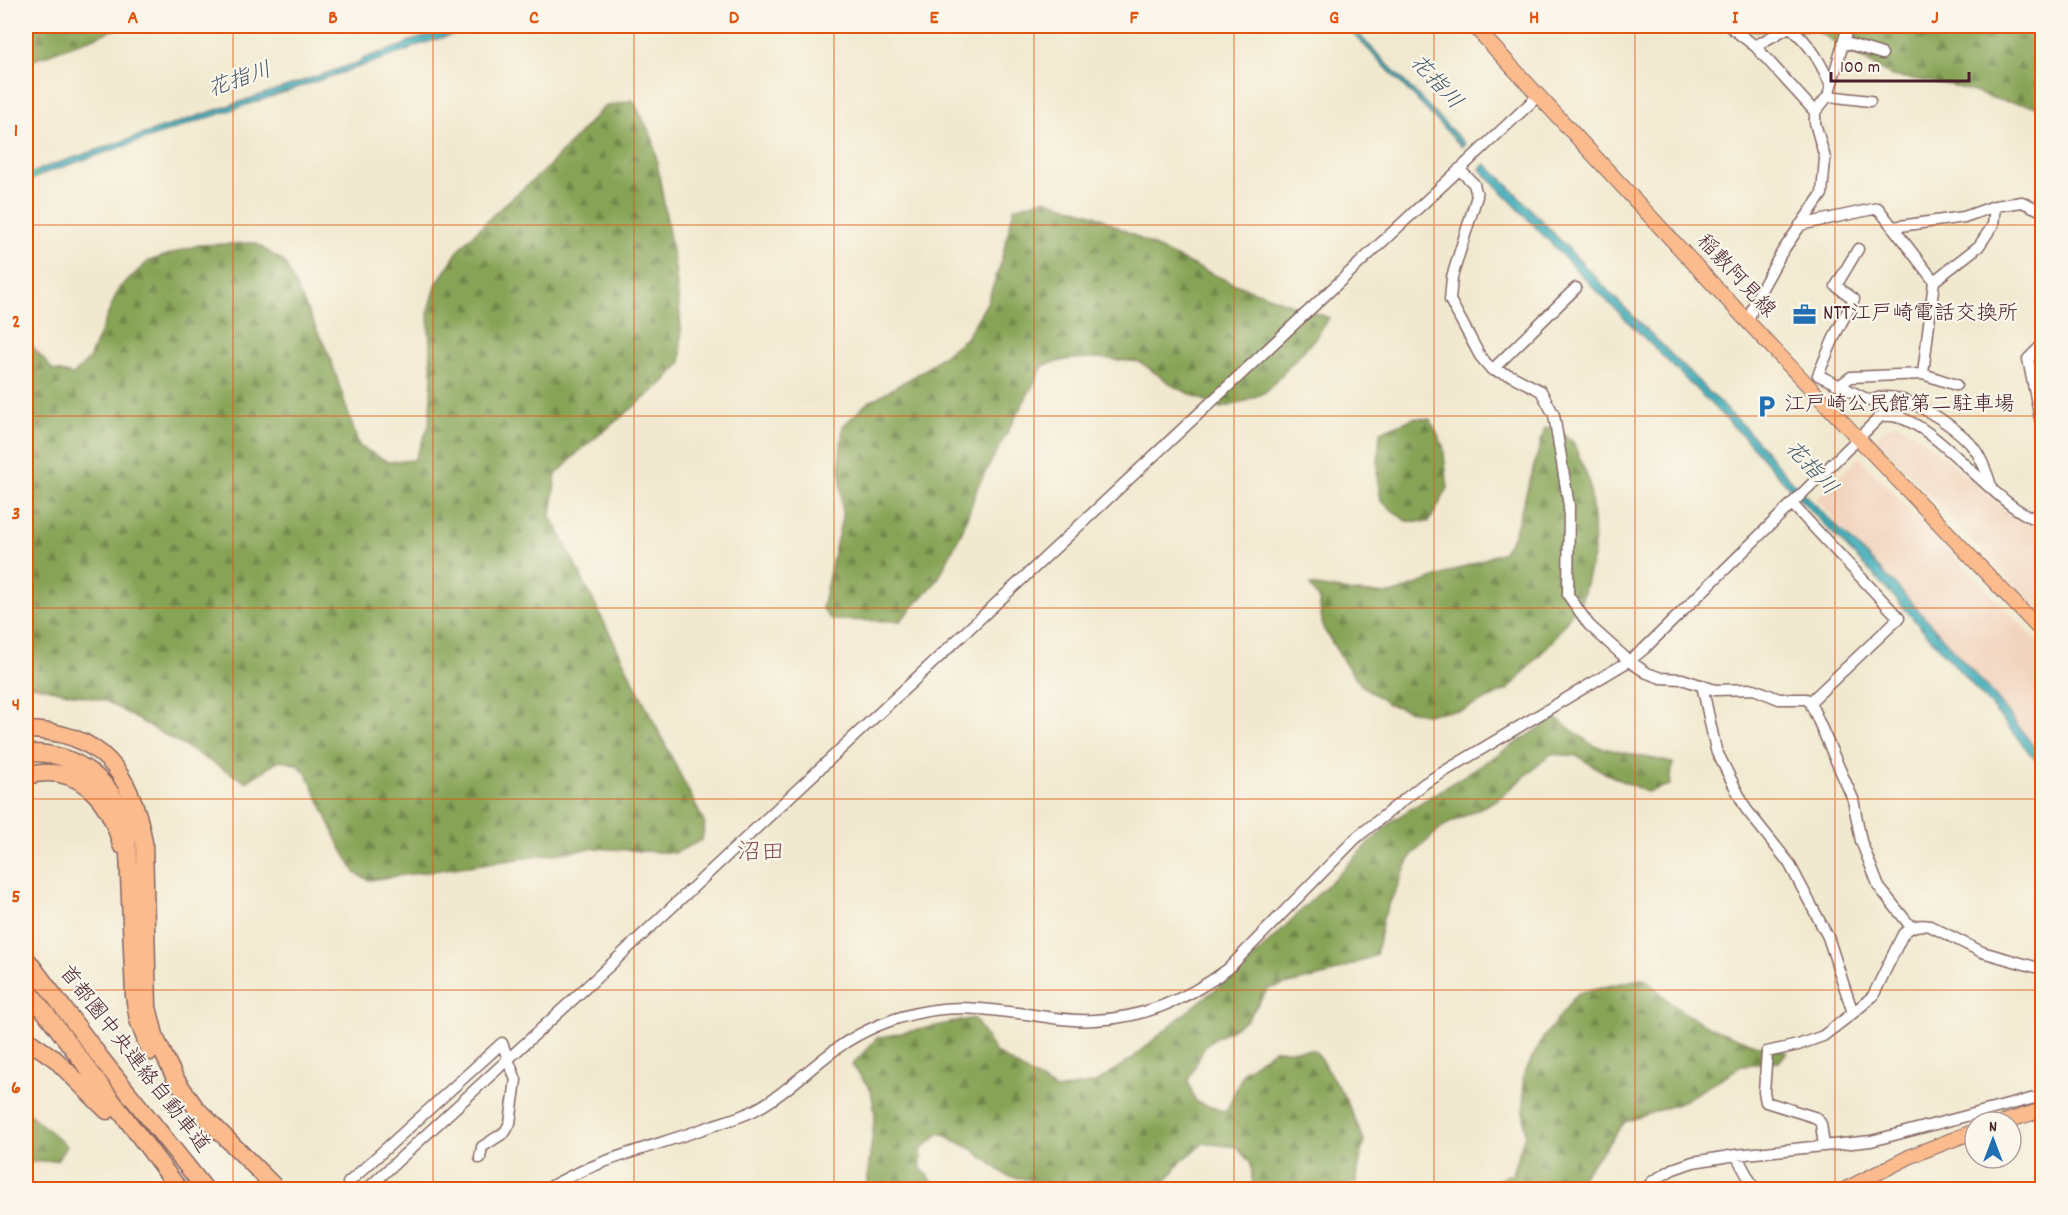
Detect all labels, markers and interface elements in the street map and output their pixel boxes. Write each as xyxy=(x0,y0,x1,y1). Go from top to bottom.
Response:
text: A xyxy=(128,5,139,33)
text: B xyxy=(328,5,338,33)
text: C xyxy=(529,5,539,33)
text: D xyxy=(729,5,740,33)
text: E xyxy=(929,5,939,33)
text: F xyxy=(1130,5,1140,33)
text: G xyxy=(1329,5,1339,33)
text: H xyxy=(1529,5,1539,33)
text: I xyxy=(1732,5,1739,33)
text: J xyxy=(1931,5,1939,33)
scale bar xyxy=(1831,45,1969,83)
water label: 花指川 xyxy=(1401,48,1469,118)
water label: 花指川 xyxy=(204,56,276,106)
text: 100 m xyxy=(1840,56,1880,81)
text: 1 xyxy=(14,118,18,146)
street label: 稲敷阿見線 xyxy=(1688,228,1782,326)
place label: NTT江戸崎電話交換所 xyxy=(1823,300,2018,330)
office icon: NTT江戸崎電話交換所 xyxy=(1792,302,1818,328)
text: 2 xyxy=(12,309,20,337)
place label: 江戸崎公民館第二駐車場 xyxy=(1784,391,2015,421)
parking icon: 江戸崎公民館第二駐車場 xyxy=(1753,393,1779,419)
water label: 花指川 xyxy=(1776,434,1844,504)
text: 3 xyxy=(12,501,20,529)
text: 4 xyxy=(12,692,20,720)
district label: 沼田 xyxy=(737,837,785,871)
text: 5 xyxy=(11,884,21,912)
street label: 首都圏中央連絡自動車道 xyxy=(50,960,216,1160)
text: 6 xyxy=(11,1075,21,1103)
north arrow xyxy=(1963,1110,2023,1170)
text: N xyxy=(1989,1116,1997,1139)

